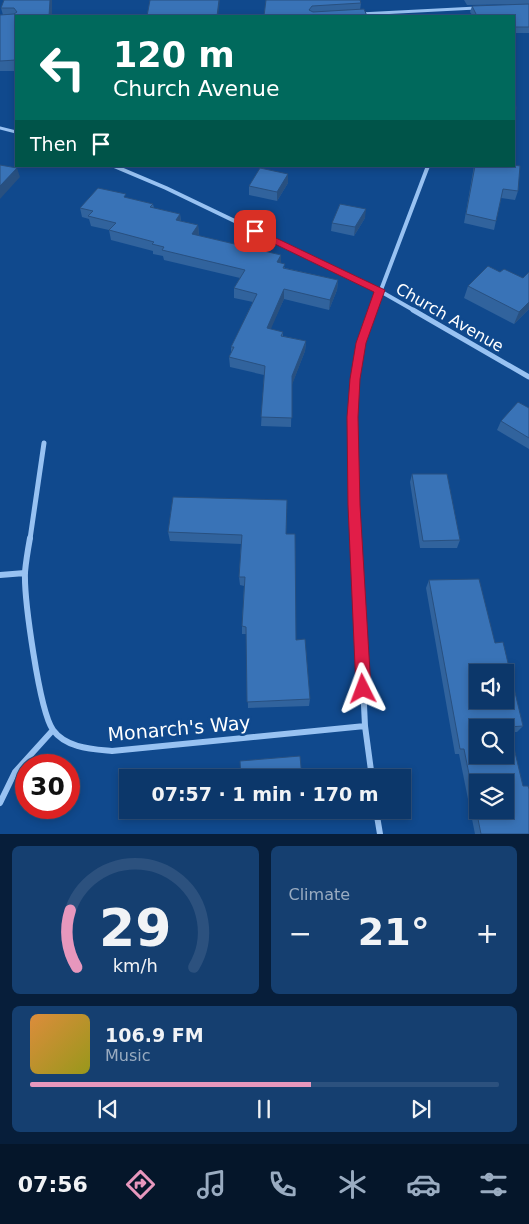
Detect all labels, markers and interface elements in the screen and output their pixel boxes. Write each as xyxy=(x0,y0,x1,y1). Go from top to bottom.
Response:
icon: left xyxy=(30,35,95,100)
text: 120 m xyxy=(113,35,235,75)
text: Church Avenue xyxy=(113,76,280,101)
icon: arrive xyxy=(87,130,115,158)
text: Then xyxy=(30,133,77,155)
pin xyxy=(234,210,276,252)
icon: arrive xyxy=(241,217,269,245)
street label: Church Avenue xyxy=(393,279,507,356)
position arrow xyxy=(336,662,388,714)
map controls xyxy=(469,664,514,819)
button: sound xyxy=(469,664,514,709)
street label: Monarch's Way xyxy=(107,711,251,745)
button: search xyxy=(469,719,514,764)
speed limit sign: 30 xyxy=(15,754,80,819)
button: layers xyxy=(469,774,514,819)
text: 07:57 · 1 min · 170 m xyxy=(151,783,379,805)
text: Climate xyxy=(289,885,350,904)
text: 29 xyxy=(99,898,171,958)
text: 21° xyxy=(358,910,430,954)
text: − xyxy=(289,917,312,950)
text: + xyxy=(476,917,499,950)
text: km/h xyxy=(113,955,158,976)
text: 106.9 FM xyxy=(105,1024,204,1046)
text: Music xyxy=(105,1046,151,1065)
icon: previous xyxy=(94,1095,122,1123)
icon: pause xyxy=(250,1095,278,1123)
icon: next xyxy=(407,1095,435,1123)
icon: directions xyxy=(123,1167,158,1202)
icon: music xyxy=(194,1167,229,1202)
icon: phone xyxy=(265,1167,300,1202)
icon: climate xyxy=(335,1167,370,1202)
icon: car xyxy=(406,1167,441,1202)
icon: filters xyxy=(476,1167,511,1202)
text: 07:56 xyxy=(18,1172,88,1197)

